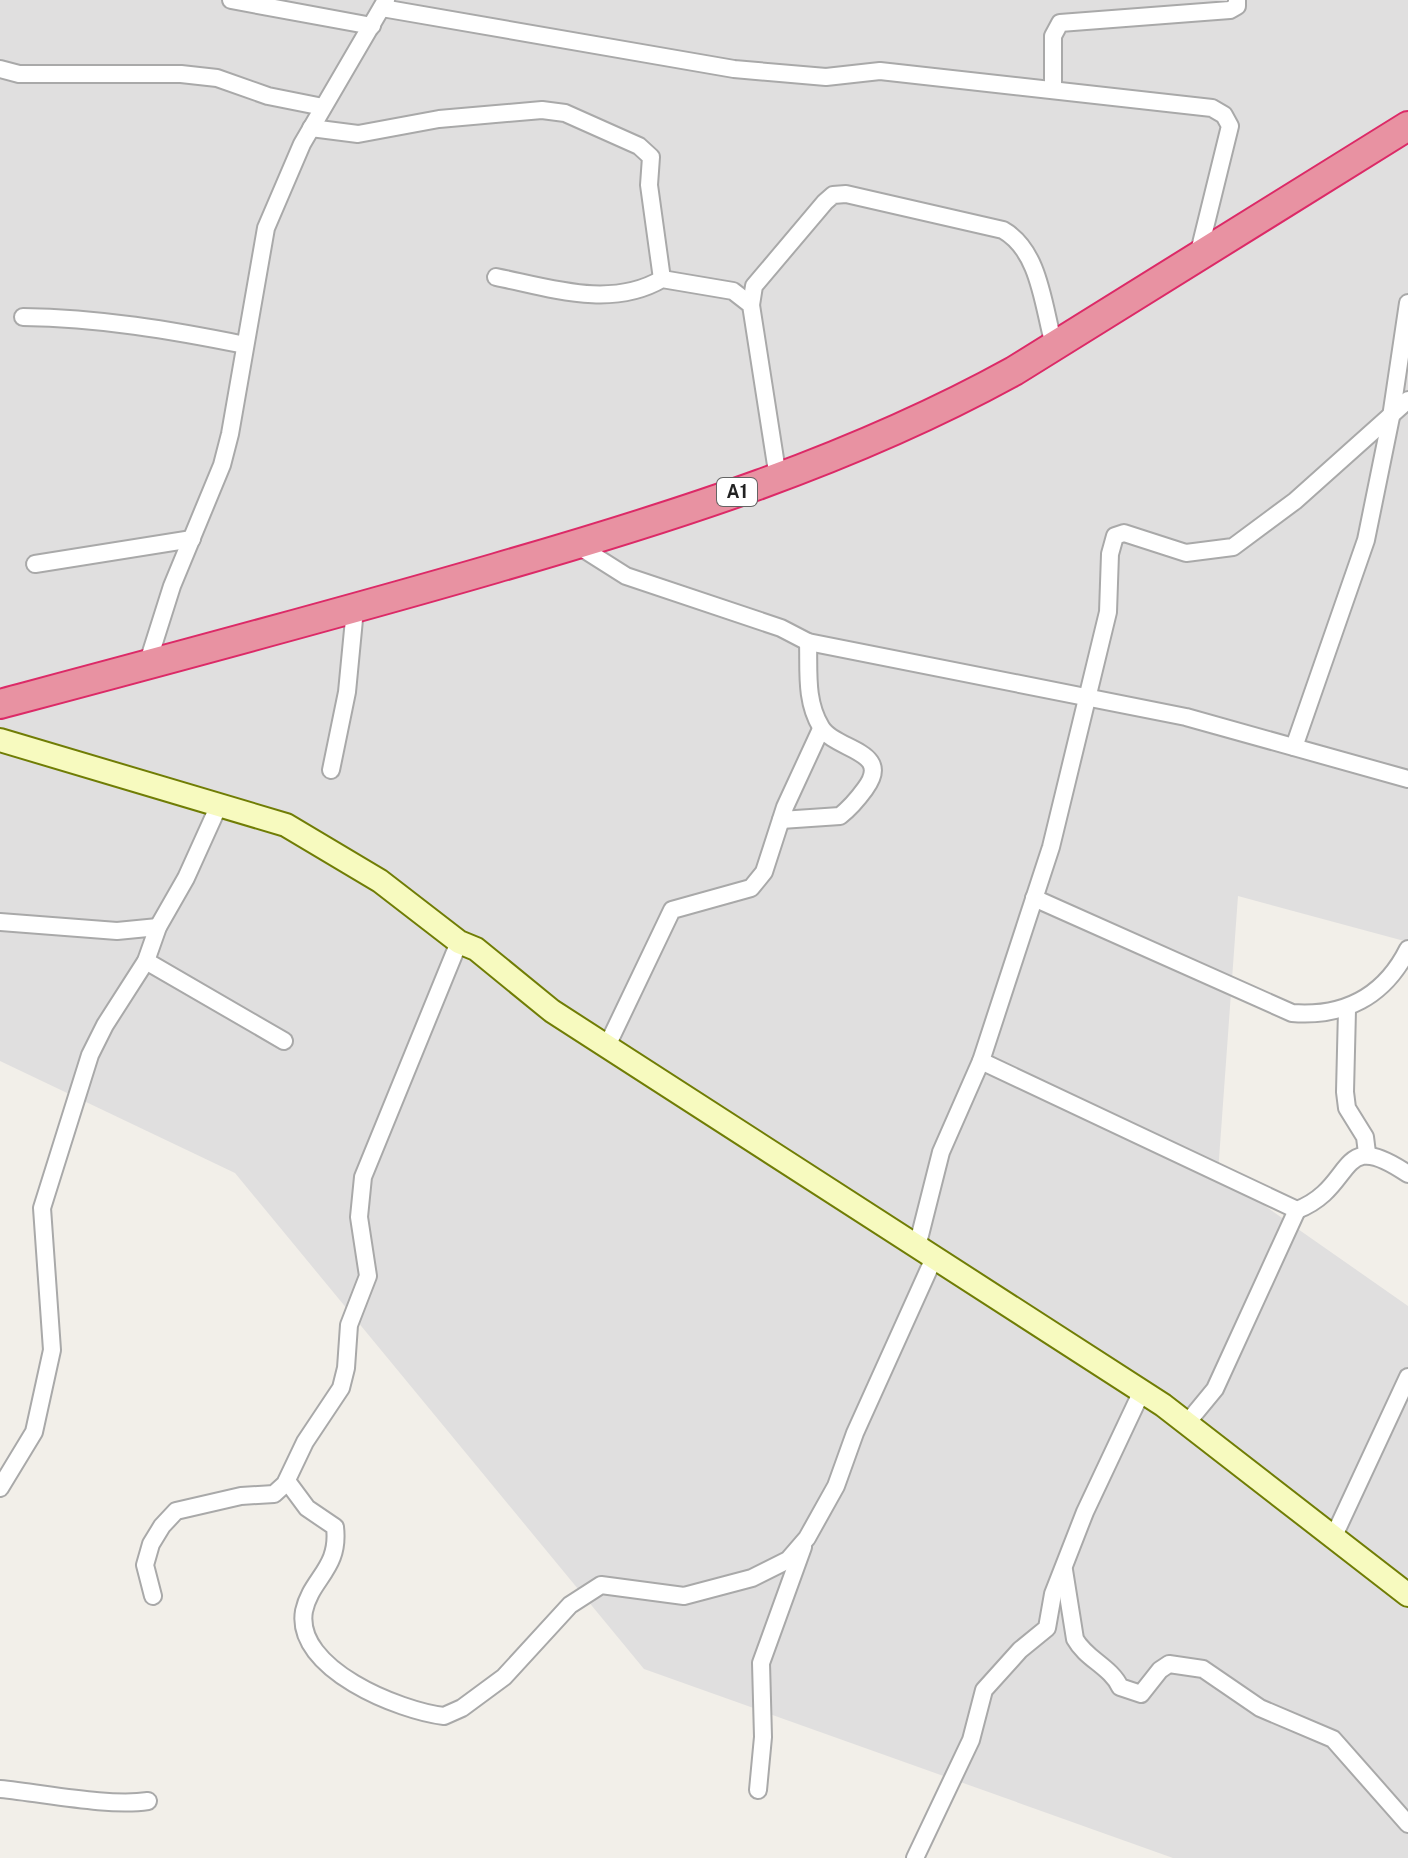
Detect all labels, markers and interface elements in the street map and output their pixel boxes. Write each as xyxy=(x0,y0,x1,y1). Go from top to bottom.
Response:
road number: A1 xyxy=(717,478,757,506)

